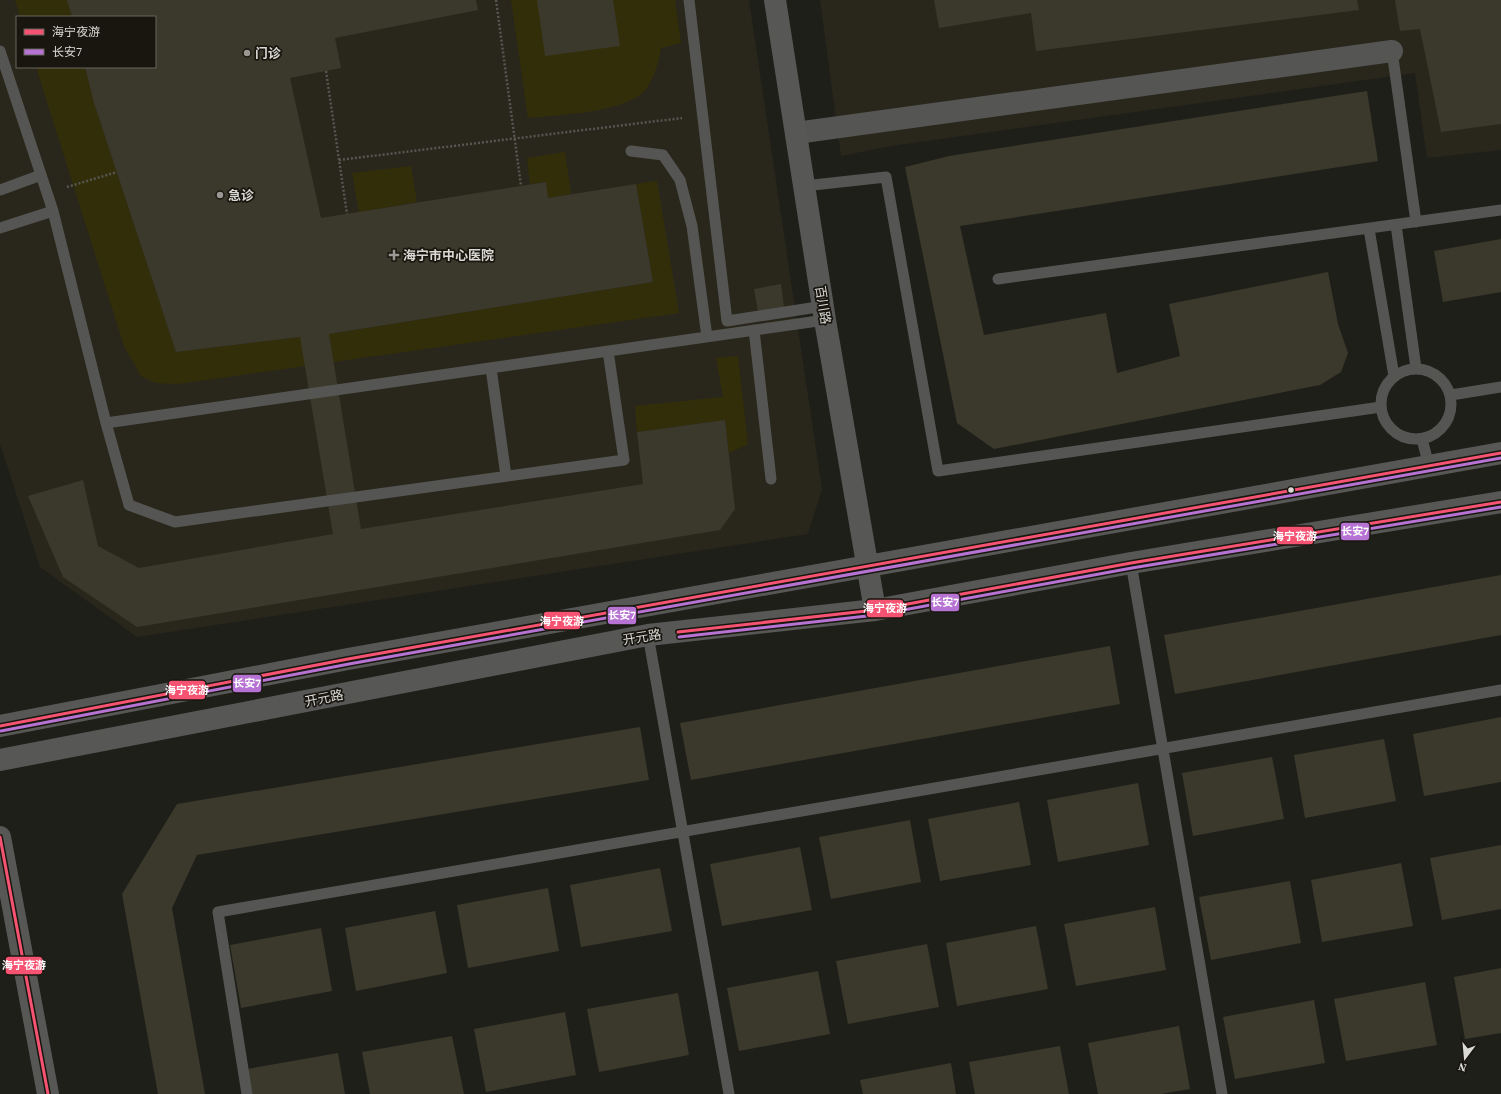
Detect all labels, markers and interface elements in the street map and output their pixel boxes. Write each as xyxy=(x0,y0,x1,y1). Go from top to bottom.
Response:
legend xyxy=(16,16,156,68)
text: 海宁夜游 xyxy=(52,24,100,40)
text: 长安7 xyxy=(52,44,82,60)
place label: 门诊 xyxy=(255,45,281,62)
marker: 门诊 xyxy=(242,48,252,58)
place label: 急诊 xyxy=(228,187,254,204)
marker: 急诊 xyxy=(215,190,225,200)
place label: 海宁市中心医院 xyxy=(403,247,494,264)
marker: 海宁市中心医院 xyxy=(388,249,400,261)
street label: 百川路 xyxy=(812,284,834,326)
unlabelled marker xyxy=(1286,485,1296,495)
line badge: 长安7 xyxy=(1340,522,1370,541)
text: 长安7 xyxy=(1341,524,1369,539)
line badge: 海宁夜游 xyxy=(1276,526,1314,545)
text: 海宁夜游 xyxy=(1273,529,1317,544)
line badge: 长安7 xyxy=(930,593,960,612)
text: 长安7 xyxy=(931,595,959,610)
line badge: 海宁夜游 xyxy=(866,599,904,618)
text: 海宁夜游 xyxy=(863,601,907,616)
line badge: 长安7 xyxy=(607,606,637,625)
text: 长安7 xyxy=(608,608,636,623)
line badge: 海宁夜游 xyxy=(543,611,581,630)
text: 海宁夜游 xyxy=(540,614,584,629)
street label: 开元路 xyxy=(621,626,663,648)
line badge: 长安7 xyxy=(232,674,262,693)
text: 长安7 xyxy=(233,676,261,691)
line badge: 海宁夜游 xyxy=(168,680,206,700)
text: 海宁夜游 xyxy=(165,683,209,698)
street label: 开元路 xyxy=(303,686,345,710)
line badge: 海宁夜游 xyxy=(5,956,43,975)
text: 海宁夜游 xyxy=(2,958,46,973)
north arrow xyxy=(1445,1038,1485,1078)
text: N xyxy=(1456,1059,1468,1075)

